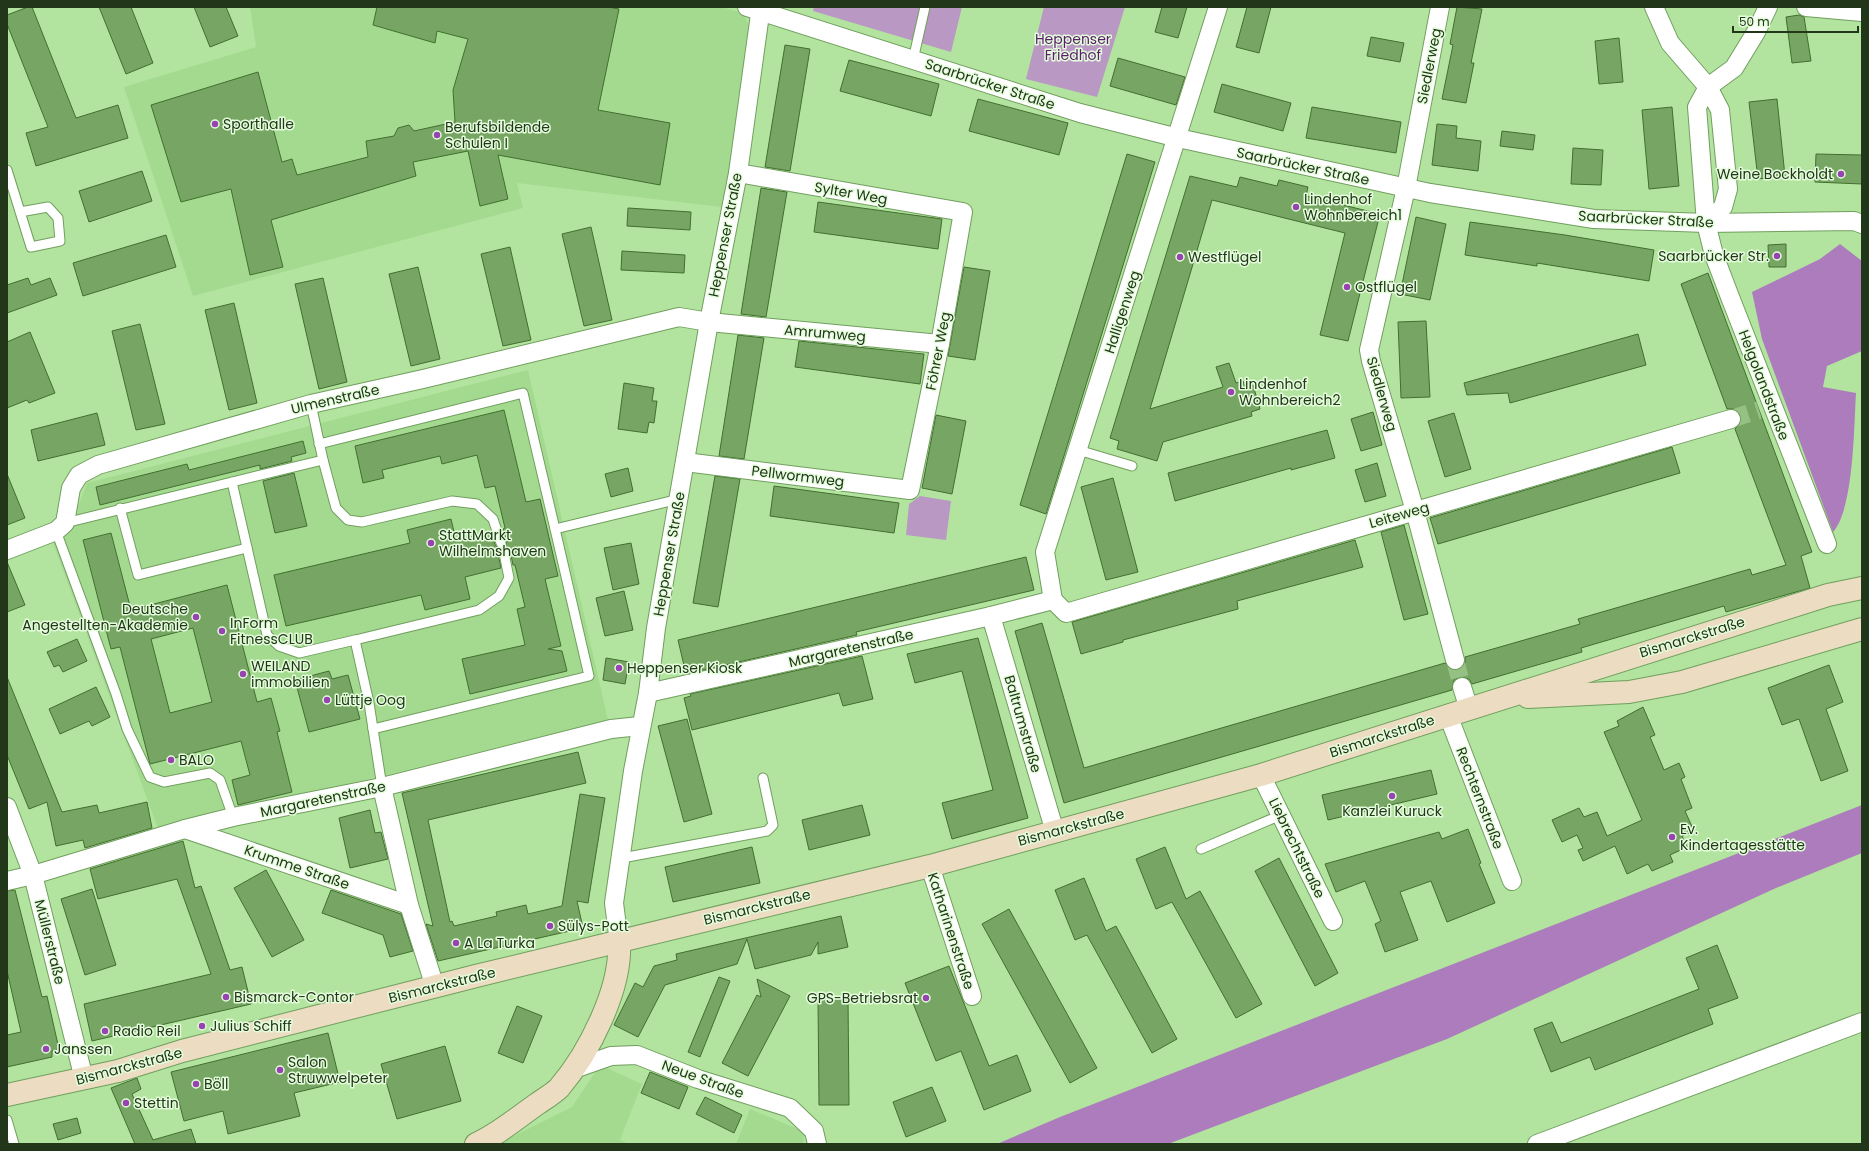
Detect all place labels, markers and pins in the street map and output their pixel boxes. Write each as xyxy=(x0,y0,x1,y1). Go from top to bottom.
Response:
place label: Sporthalle xyxy=(223,114,294,134)
place label: Berufsbildende Schulen I xyxy=(445,117,550,153)
marker: Sporthalle xyxy=(210,119,220,129)
marker: Berufsbildende Schulen I xyxy=(432,130,442,140)
place label: Weine Bockholdt xyxy=(1717,164,1833,184)
marker: Weine Bockholdt xyxy=(1836,169,1846,179)
place label: Lindenhof Wohnbereich1 xyxy=(1304,189,1402,225)
marker: Lindenhof Wohnbereich1 xyxy=(1291,202,1301,212)
place label: Saarbrücker Str. xyxy=(1658,246,1769,266)
place label: Westflügel xyxy=(1188,247,1261,267)
marker: Saarbrücker Str. xyxy=(1772,251,1782,261)
marker: Westflügel xyxy=(1175,252,1185,262)
place label: Ostflügel xyxy=(1355,277,1417,297)
marker: Ostflügel xyxy=(1342,282,1352,292)
place label: Lindenhof Wohnbereich2 xyxy=(1239,374,1341,410)
marker: Lindenhof Wohnbereich2 xyxy=(1226,387,1236,397)
place label: StattMarkt Wilhelmshaven xyxy=(439,525,546,561)
marker: StattMarkt Wilhelmshaven xyxy=(426,538,436,548)
place label: Deutsche Angestellten-Akademie xyxy=(22,599,188,635)
marker: Deutsche Angestellten-Akademie xyxy=(191,612,201,622)
place label: InForm FitnessCLUB xyxy=(230,613,313,649)
marker: InForm FitnessCLUB xyxy=(217,626,227,636)
place label: WEILAND immobilien xyxy=(251,656,330,692)
place label: Heppenser Kiosk xyxy=(627,658,743,678)
marker: Heppenser Kiosk xyxy=(614,663,624,673)
marker: WEILAND immobilien xyxy=(238,669,248,679)
place label: Lüttje Oog xyxy=(335,690,406,710)
marker: Lüttje Oog xyxy=(322,695,332,705)
place label: BALO xyxy=(179,750,214,770)
marker: BALO xyxy=(166,755,176,765)
marker: Kanzlei Kuruck xyxy=(1387,791,1397,801)
place label: Kanzlei Kuruck xyxy=(1342,801,1443,821)
place label: Ev. Kindertagesstätte xyxy=(1680,819,1805,855)
marker: Ev. Kindertagesstätte xyxy=(1667,832,1677,842)
place label: Sülys-Pott xyxy=(558,916,629,936)
marker: Sülys-Pott xyxy=(545,921,555,931)
place label: A La Turka xyxy=(464,933,535,953)
marker: A La Turka xyxy=(451,938,461,948)
place label: Bismarck-Contor xyxy=(234,987,354,1007)
place label: GPS-Betriebsrat xyxy=(807,988,918,1008)
marker: Bismarck-Contor xyxy=(221,992,231,1002)
marker: GPS-Betriebsrat xyxy=(921,993,931,1003)
place label: Julius Schiff xyxy=(210,1016,292,1036)
place label: Radio Reil xyxy=(113,1021,181,1041)
marker: Julius Schiff xyxy=(197,1021,207,1031)
marker: Radio Reil xyxy=(100,1026,110,1036)
place label: Janssen xyxy=(54,1039,112,1059)
marker: Janssen xyxy=(41,1044,51,1054)
place label: Salon Struwwelpeter xyxy=(288,1052,388,1088)
marker: Salon Struwwelpeter xyxy=(275,1065,285,1075)
place label: Böll xyxy=(204,1074,228,1094)
marker: Böll xyxy=(191,1079,201,1089)
place label: Stettin xyxy=(134,1093,179,1113)
marker: Stettin xyxy=(121,1098,131,1108)

